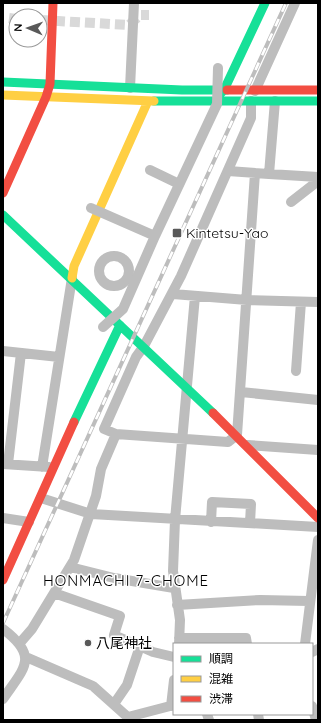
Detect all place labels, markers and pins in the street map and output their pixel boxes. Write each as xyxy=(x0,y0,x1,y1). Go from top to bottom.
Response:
place label: Kintetsu-Yao xyxy=(186,224,268,242)
marker: Kintetsu-Yao xyxy=(171,227,183,239)
place label: 八尾神社 xyxy=(96,634,152,652)
marker: 八尾神社 xyxy=(83,638,93,648)

